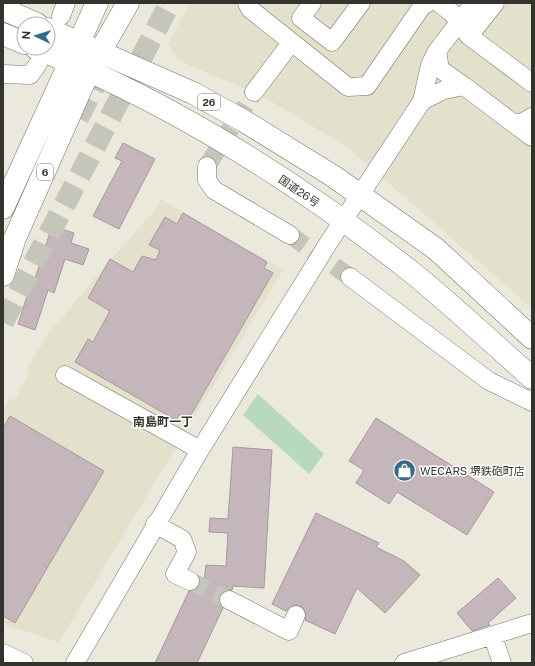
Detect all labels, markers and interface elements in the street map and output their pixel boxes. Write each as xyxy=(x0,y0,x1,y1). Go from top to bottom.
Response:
north arrow xyxy=(16,16,56,56)
text: N xyxy=(20,31,32,40)
road number: 26 xyxy=(198,94,220,110)
road number: 6 xyxy=(37,164,53,180)
street label: 国道26号 xyxy=(276,173,322,209)
district label: 南島町一丁 xyxy=(133,415,193,429)
shop icon: WECARS 堺鉄砲町店 xyxy=(391,458,417,484)
place label: WECARS 堺鉄砲町店 xyxy=(420,465,525,477)

